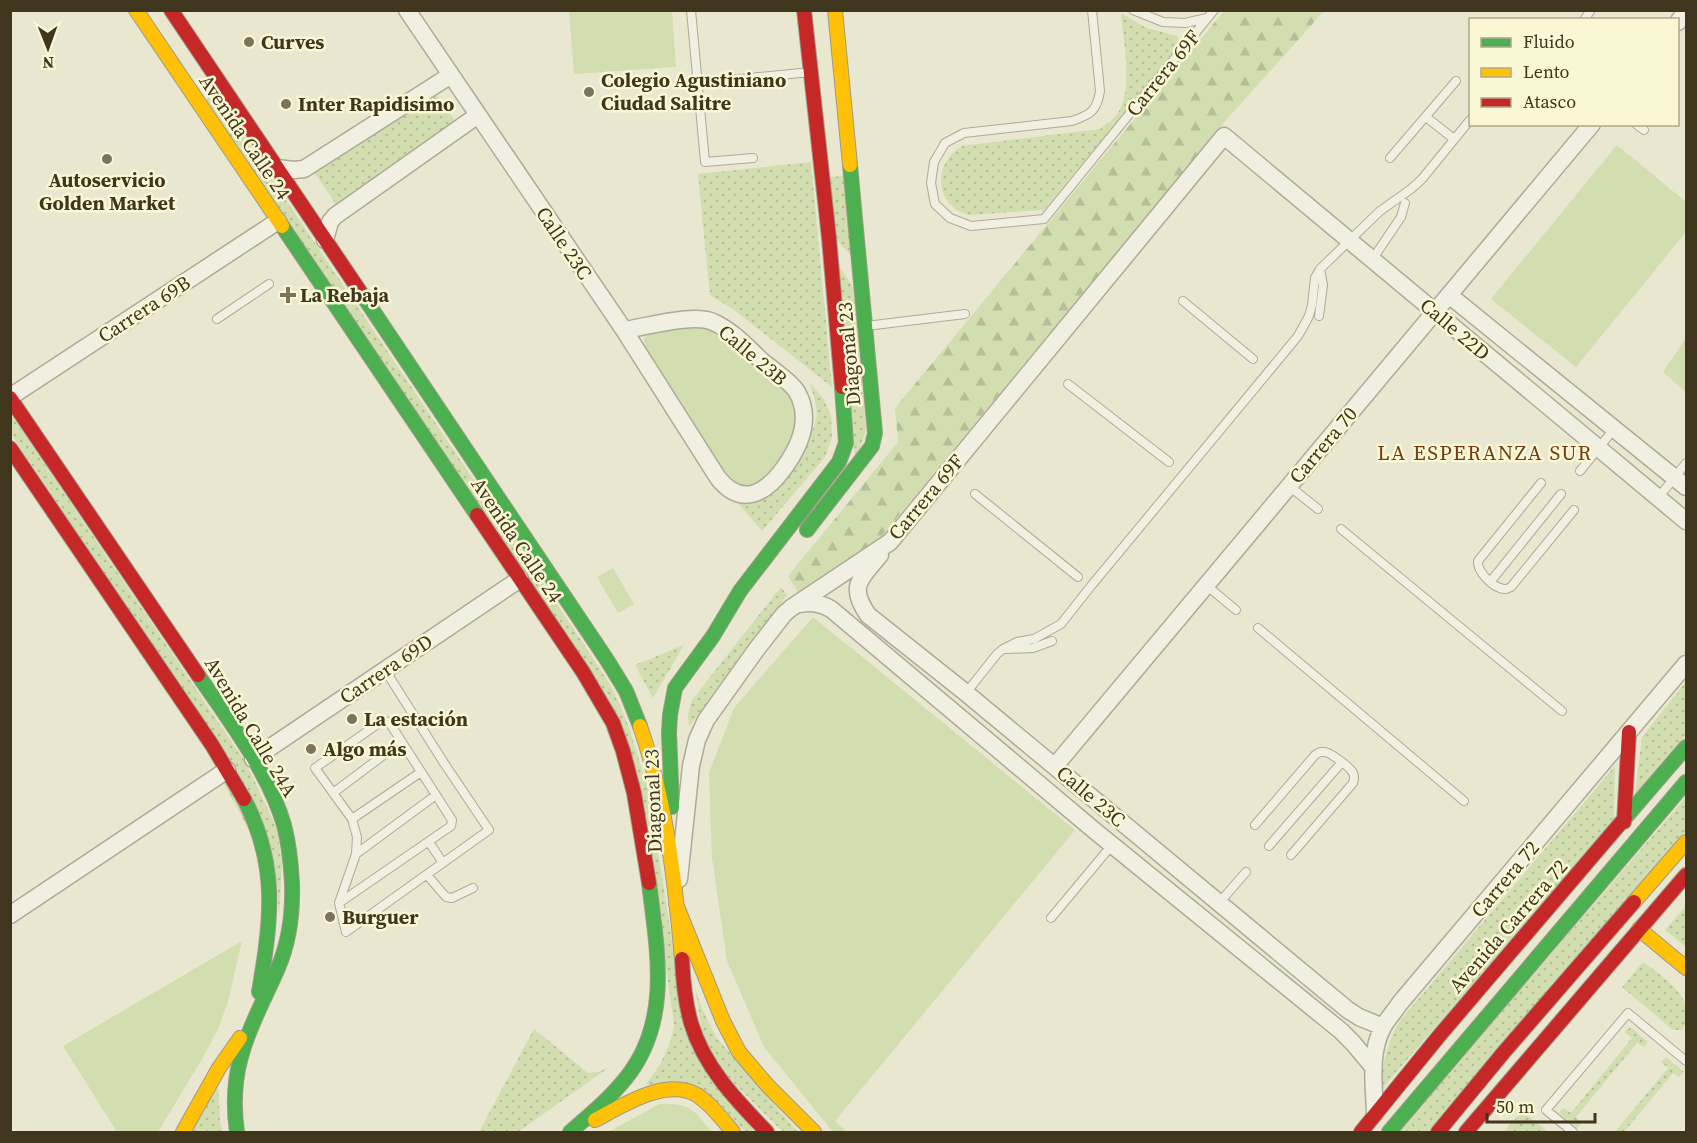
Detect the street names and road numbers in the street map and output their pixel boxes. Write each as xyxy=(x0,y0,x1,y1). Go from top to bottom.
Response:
street label: Carrera 69F xyxy=(1119,24,1207,122)
street label: Avenida Calle 24 xyxy=(193,69,297,205)
street label: Calle 23C xyxy=(529,201,599,285)
street label: Carrera 69B xyxy=(92,269,196,349)
street label: Calle 22D xyxy=(1414,291,1496,367)
street label: Diagonal 23 xyxy=(831,301,867,407)
street label: Calle 23B xyxy=(713,318,793,392)
street label: Carrera 70 xyxy=(1282,400,1364,490)
street label: Carrera 69F xyxy=(882,448,970,546)
street label: Avenida Calle 24 xyxy=(465,472,569,608)
street label: Carrera 69D xyxy=(334,628,438,710)
street label: Avenida Calle 24A xyxy=(198,652,304,803)
street label: Diagonal 23 xyxy=(637,748,669,854)
street label: Calle 23C xyxy=(1051,759,1131,833)
street label: Carrera 72 xyxy=(1464,834,1546,924)
street label: Avenida Carrera 72 xyxy=(1442,853,1574,999)

